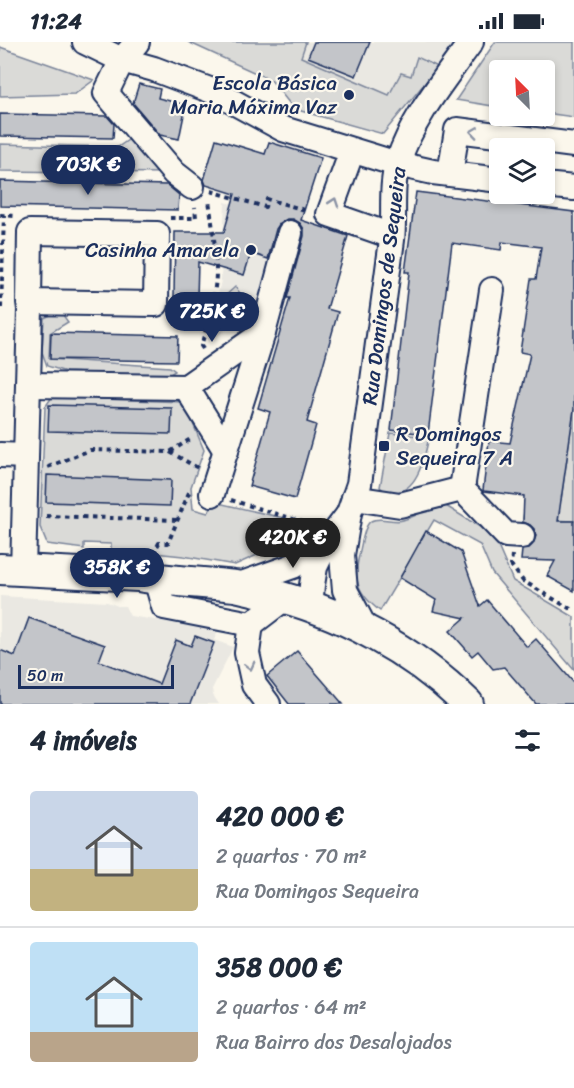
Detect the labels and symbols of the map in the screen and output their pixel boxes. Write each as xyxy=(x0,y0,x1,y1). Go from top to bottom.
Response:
north arrow xyxy=(489,60,555,126)
place label: Escola Básica Maria Máxima Vaz xyxy=(170,64,338,126)
marker: Escola Básica Maria Máxima Vaz xyxy=(342,88,356,102)
one-way arrow xyxy=(470,126,479,138)
pin: 703K € xyxy=(39,145,137,196)
street label: Rua Domingos de Sequeira xyxy=(351,164,418,407)
one-way arrow xyxy=(326,197,339,208)
place label: Casinha Amarela xyxy=(85,231,239,269)
marker: Casinha Amarela xyxy=(244,243,258,257)
pin: 725K € xyxy=(163,292,261,343)
place label: R Domingos Sequeira 7 A xyxy=(396,415,513,477)
marker: R Domingos Sequeira 7 A xyxy=(377,439,391,453)
pin: 420K € xyxy=(244,518,342,569)
pin: 358K € xyxy=(68,548,166,599)
one-way arrow xyxy=(242,661,255,671)
scale bar xyxy=(18,662,174,690)

